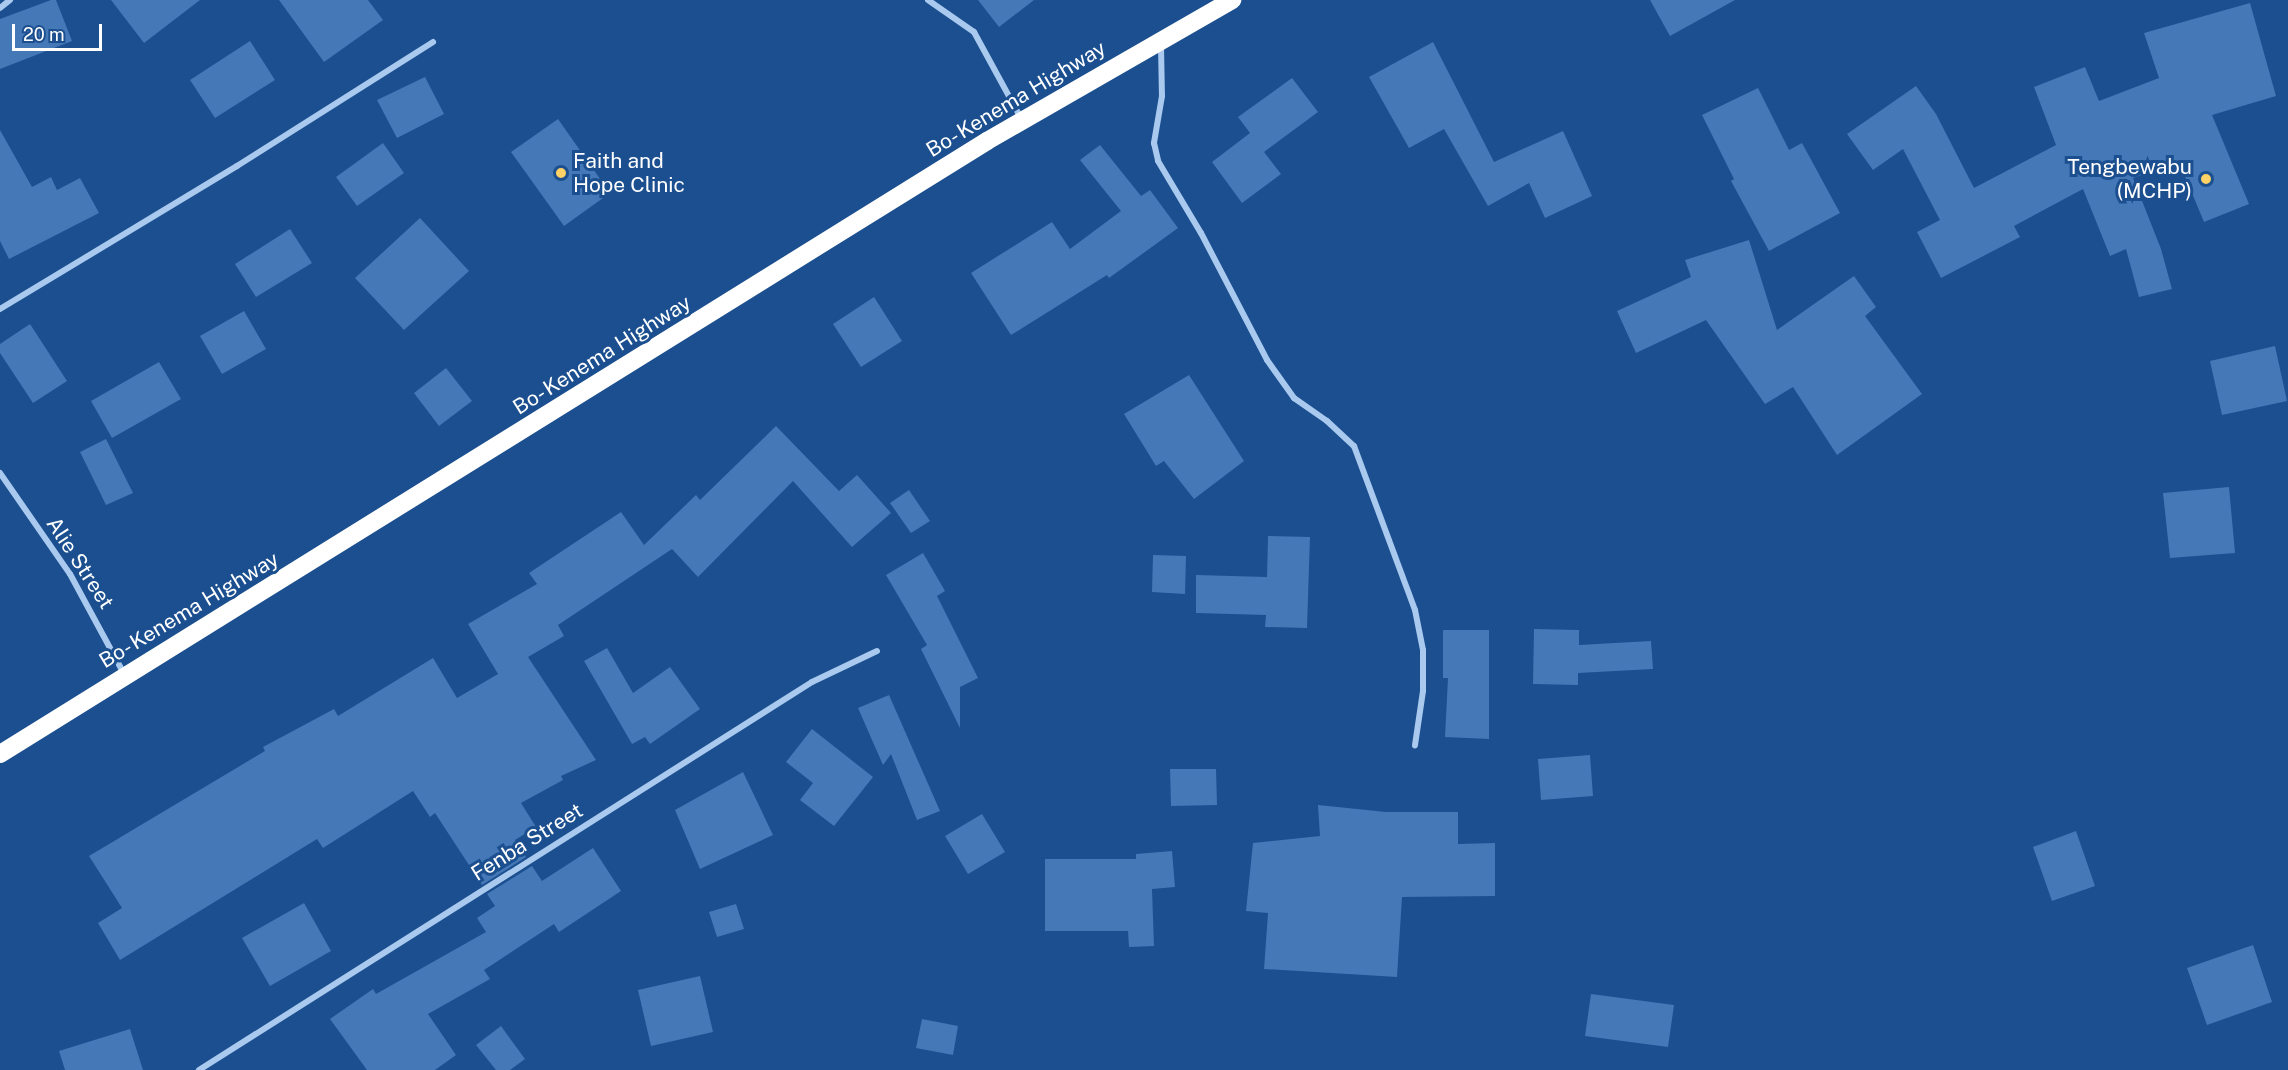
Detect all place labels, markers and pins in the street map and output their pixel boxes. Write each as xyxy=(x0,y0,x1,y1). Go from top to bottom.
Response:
place label: Faith and Hope Clinic xyxy=(573,148,685,198)
place label: Tengbewabu (MCHP) xyxy=(2067,154,2192,204)
marker: Faith and Hope Clinic xyxy=(554,166,568,180)
marker: Tengbewabu (MCHP) xyxy=(2197,170,2215,188)

